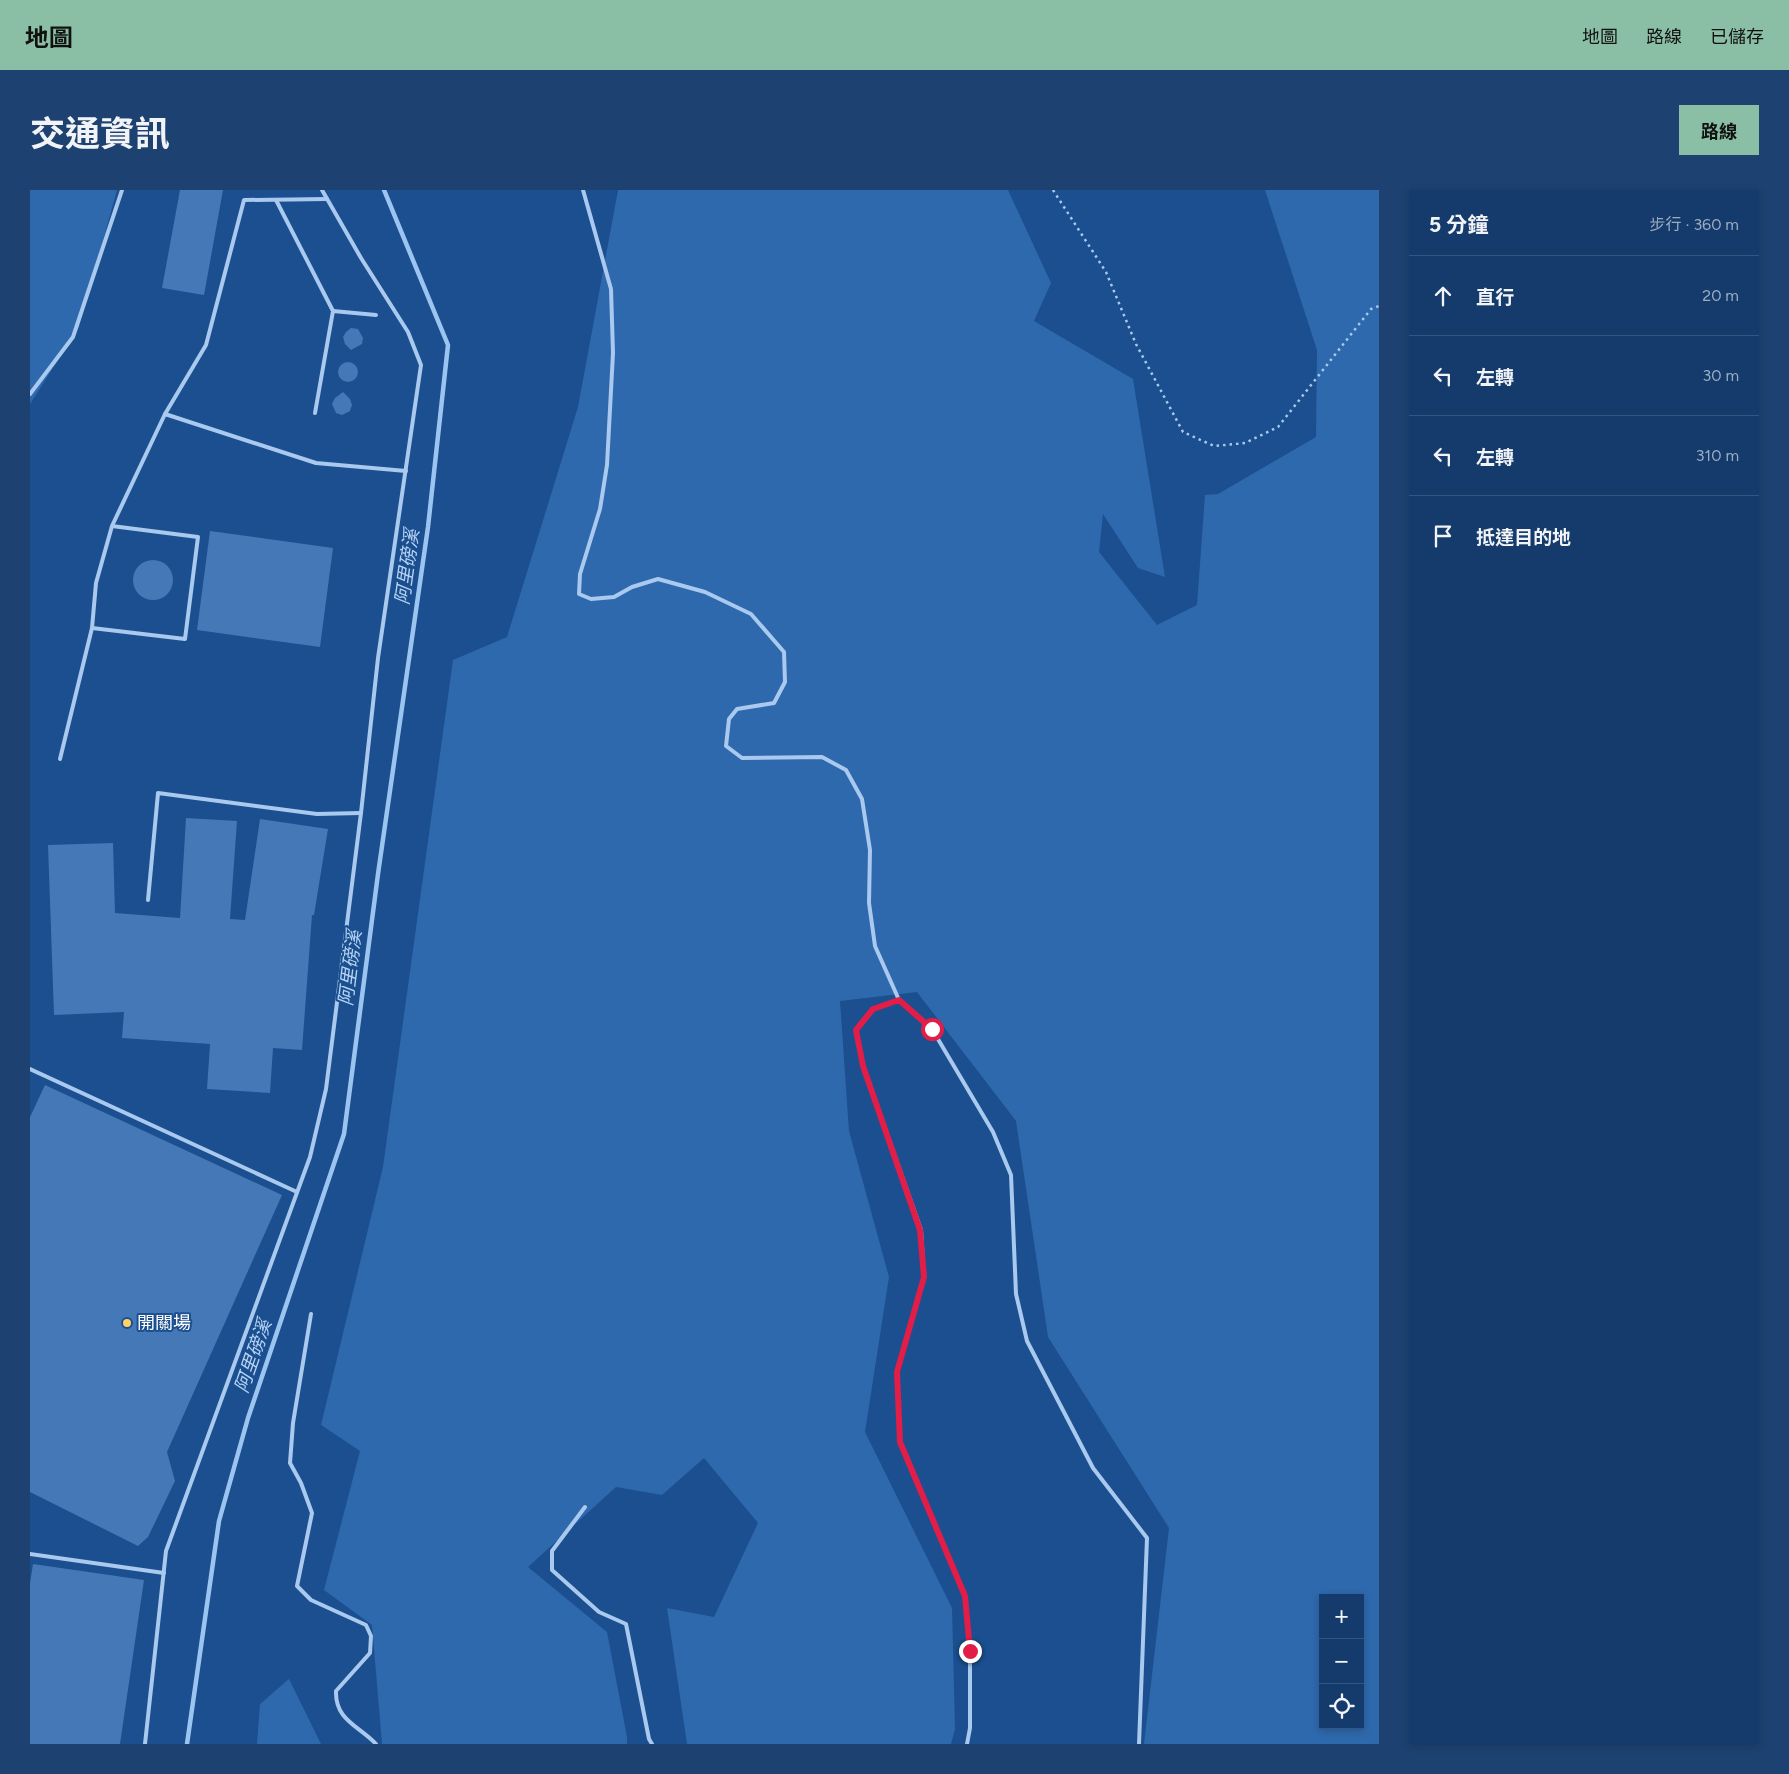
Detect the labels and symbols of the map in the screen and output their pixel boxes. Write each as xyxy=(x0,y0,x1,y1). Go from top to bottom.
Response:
water label: 阿里磅溪 xyxy=(390,525,424,606)
water label: 阿里磅溪 xyxy=(334,926,366,1007)
route start xyxy=(921,1018,944,1041)
place label: 開關場 xyxy=(137,1312,191,1334)
water label: 阿里磅溪 xyxy=(230,1313,277,1396)
marker: 開關場 xyxy=(121,1317,133,1329)
route end xyxy=(959,1640,982,1663)

